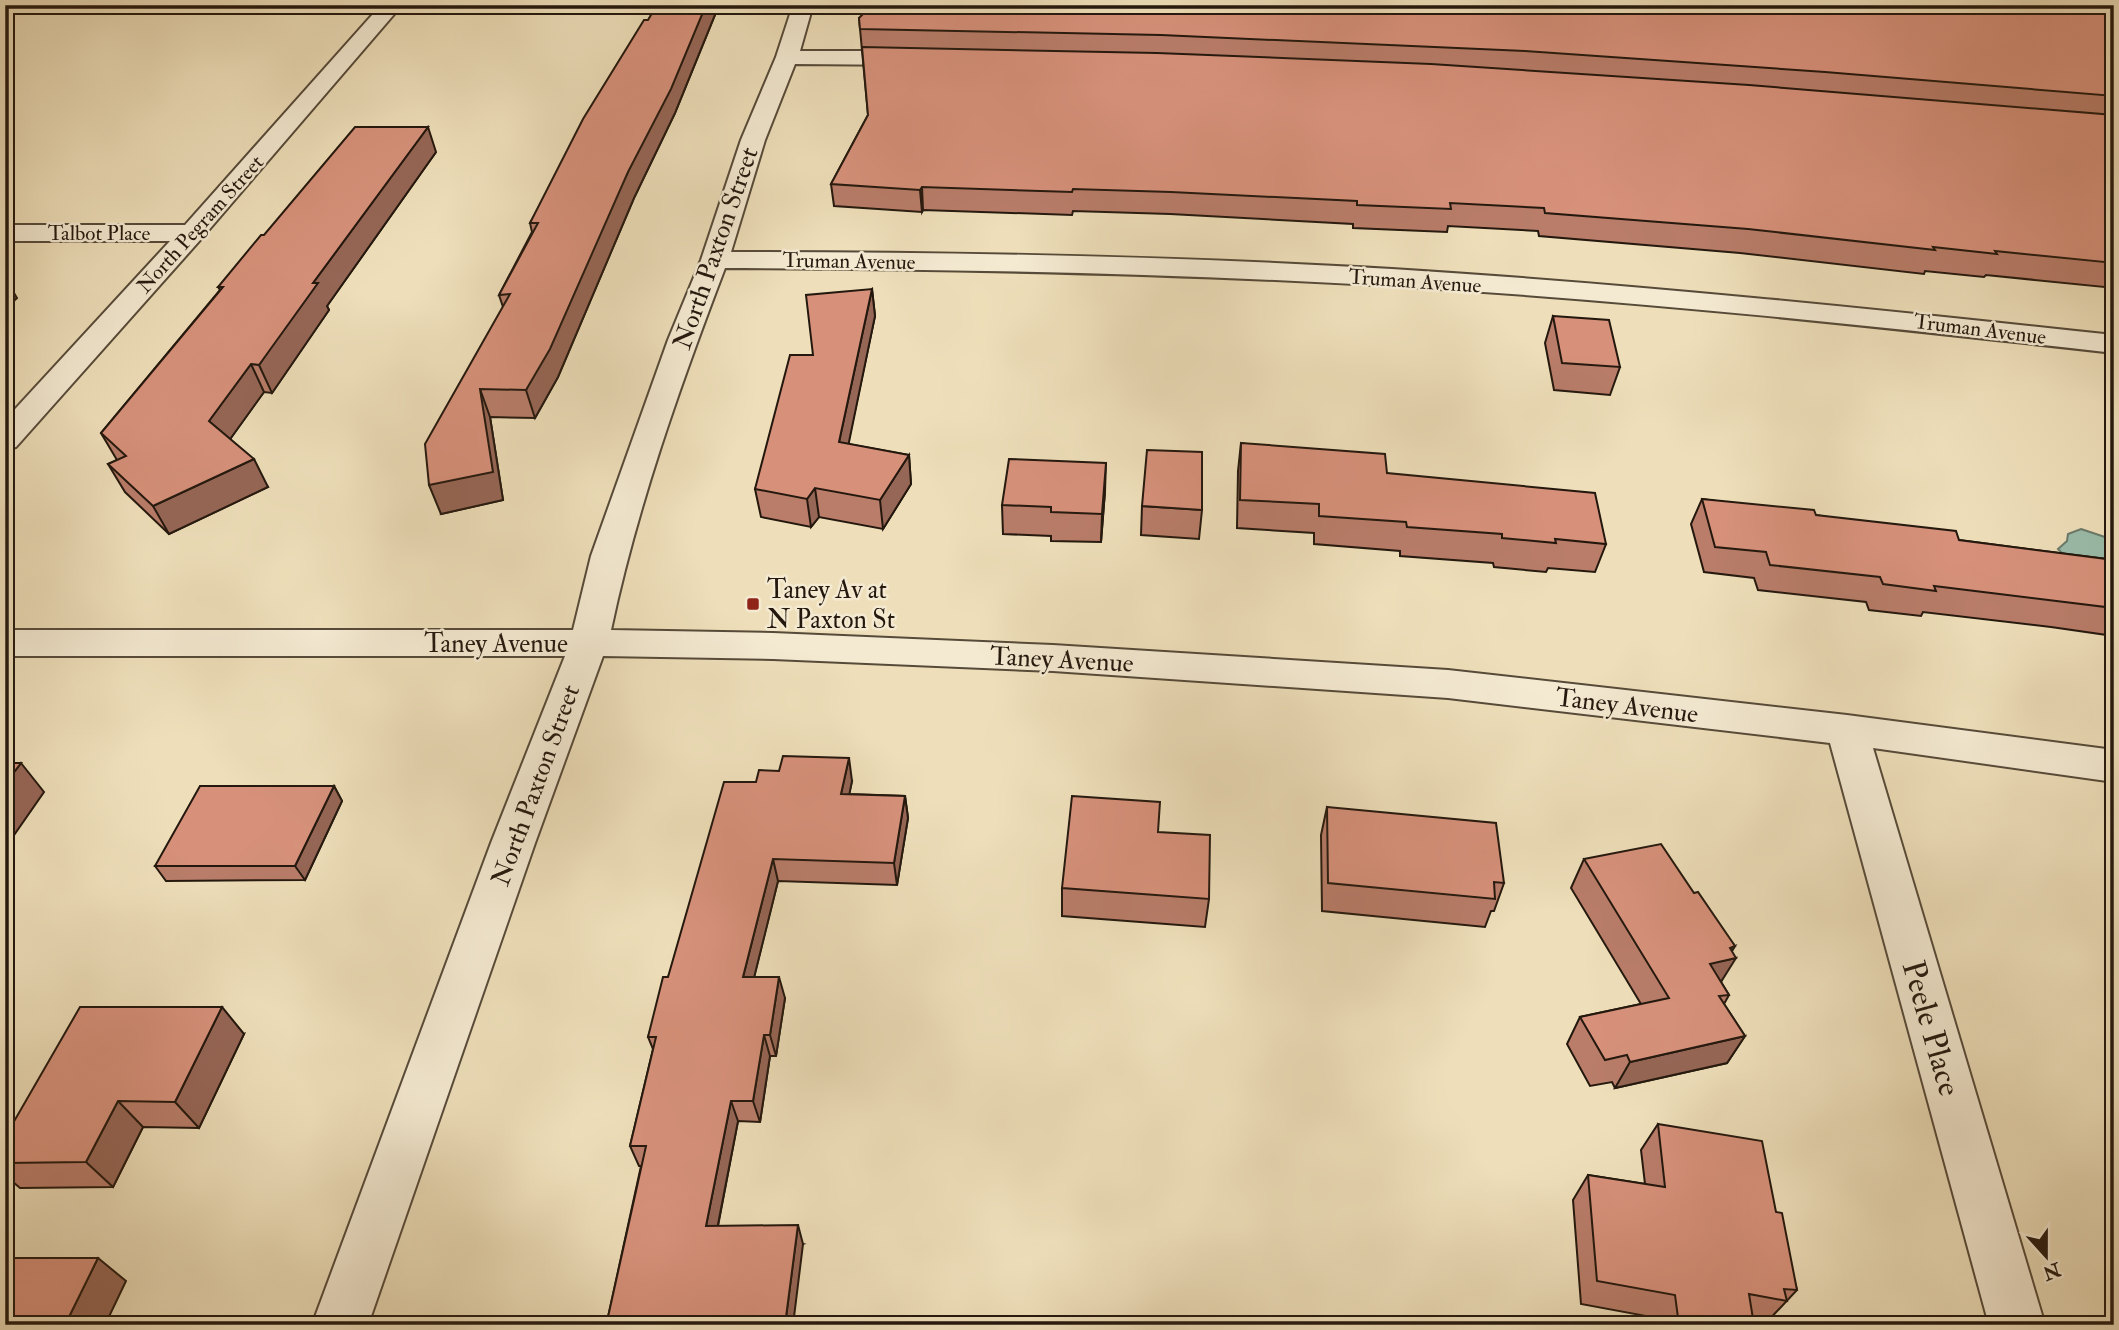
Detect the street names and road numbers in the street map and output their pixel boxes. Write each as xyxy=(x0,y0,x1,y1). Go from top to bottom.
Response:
street label: North Paxton Street xyxy=(666,143,766,354)
street label: North Pegram Street xyxy=(131,149,270,299)
street label: Talbot Place xyxy=(48,220,150,247)
street label: Truman Avenue xyxy=(782,247,916,276)
street label: Truman Avenue xyxy=(1348,263,1482,300)
street label: Truman Avenue xyxy=(1912,308,2048,351)
street label: Taney Avenue xyxy=(424,628,568,660)
street label: Taney Avenue xyxy=(989,640,1135,680)
street label: North Paxton Street xyxy=(485,680,587,890)
street label: Taney Avenue xyxy=(1554,681,1700,731)
street label: Peele Place xyxy=(1893,956,1969,1101)

